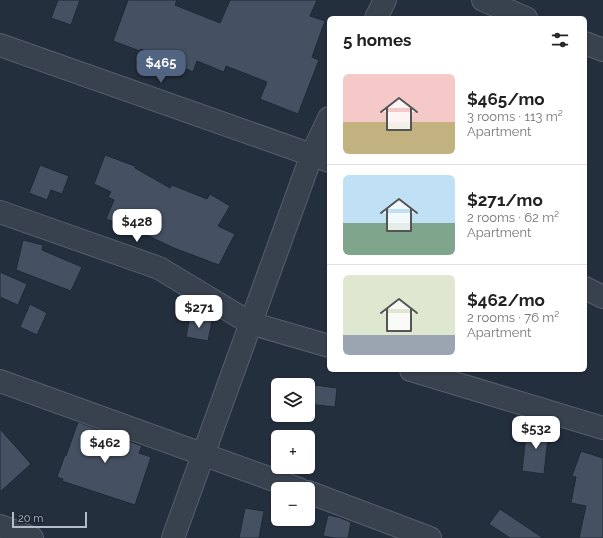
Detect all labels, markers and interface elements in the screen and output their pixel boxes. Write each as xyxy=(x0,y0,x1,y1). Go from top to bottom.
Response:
icon: filters xyxy=(549,29,571,51)
text: 5 homes xyxy=(343,30,411,50)
pin: $465 xyxy=(137,50,185,84)
text: $465 xyxy=(146,55,176,70)
text: $465/mo xyxy=(467,89,545,109)
icon: home xyxy=(375,90,423,138)
text: 3 rooms · 113 m² xyxy=(467,109,563,124)
text: Apartment xyxy=(467,124,531,139)
text: $271/mo xyxy=(467,190,543,210)
icon: home xyxy=(375,191,423,239)
pin: $428 xyxy=(113,209,161,243)
text: 2 rooms · 62 m² xyxy=(467,210,559,225)
text: $428 xyxy=(122,214,152,229)
text: Apartment xyxy=(467,225,531,240)
text: $462/mo xyxy=(467,290,545,310)
icon: home xyxy=(375,291,423,339)
pin: $271 xyxy=(175,295,223,329)
text: $271 xyxy=(184,300,214,315)
text: 2 rooms · 76 m² xyxy=(467,310,559,325)
text: Apartment xyxy=(467,325,531,340)
map controls xyxy=(271,378,315,526)
button: layers xyxy=(271,378,315,422)
pin: $532 xyxy=(512,416,560,450)
text: $532 xyxy=(521,421,551,436)
pin: $462 xyxy=(81,430,129,464)
button: + xyxy=(271,430,315,474)
text: $462 xyxy=(90,435,120,450)
button: − xyxy=(271,482,315,526)
scale bar xyxy=(12,510,87,529)
text: 20 m xyxy=(18,512,43,525)

